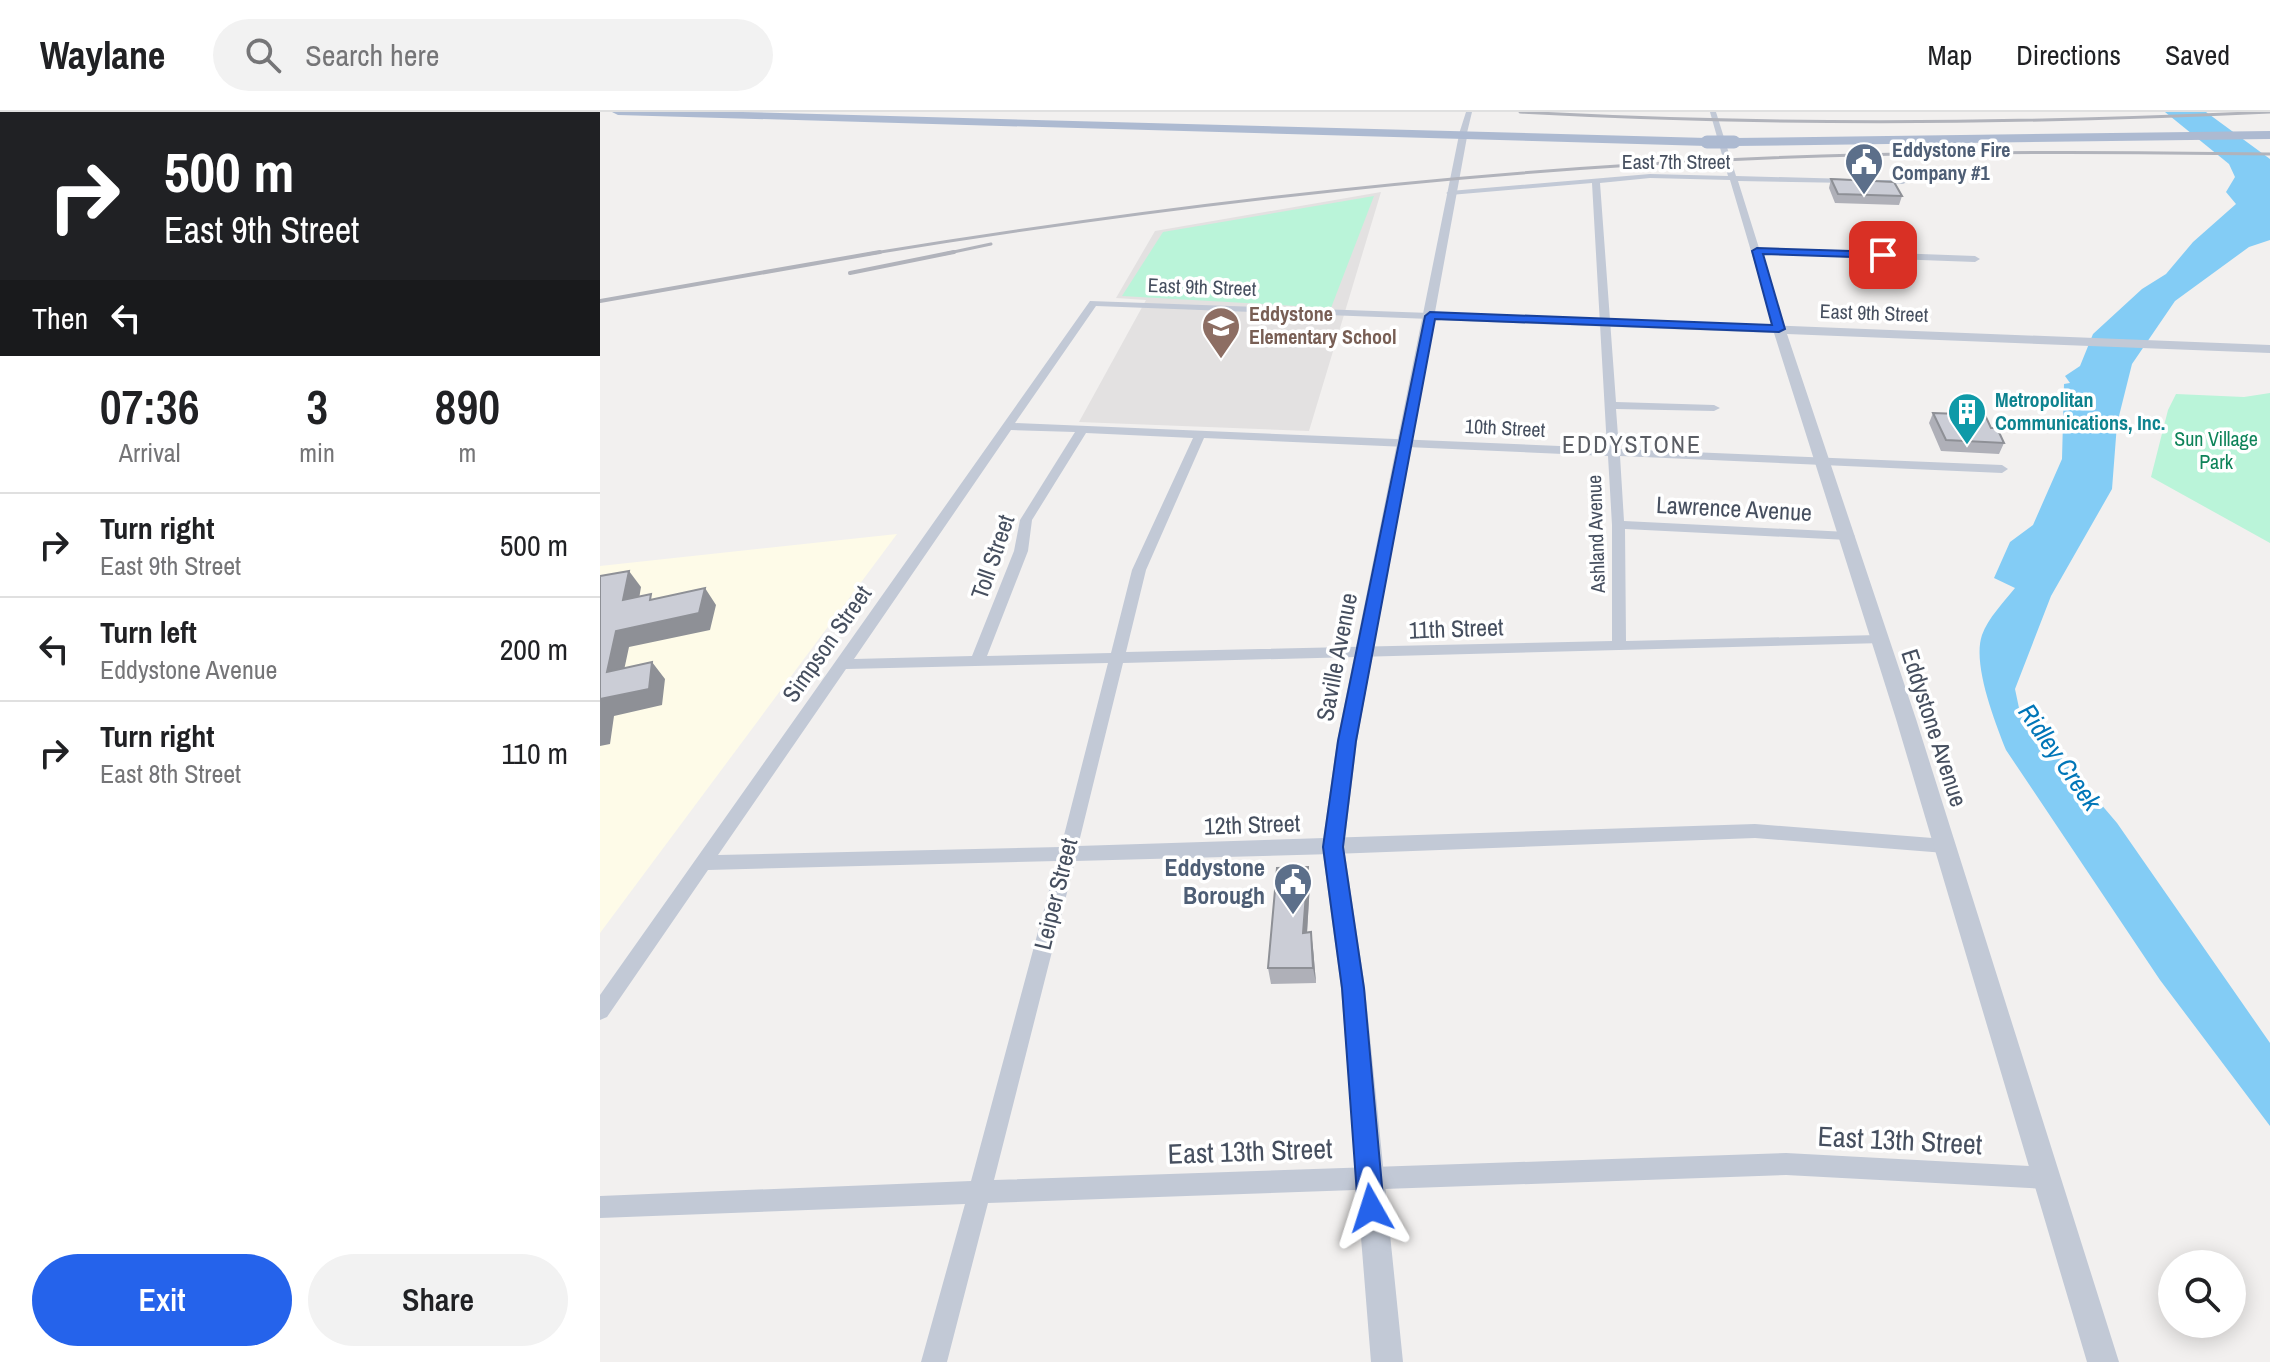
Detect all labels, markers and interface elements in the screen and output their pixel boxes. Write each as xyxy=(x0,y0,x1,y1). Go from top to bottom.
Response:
search box xyxy=(213,19,773,91)
text: Waylane xyxy=(40,30,165,81)
icon: search xyxy=(241,33,285,77)
text: Search here xyxy=(305,35,439,75)
text: Map xyxy=(1928,36,1972,74)
text: Directions xyxy=(2016,36,2121,74)
text: Saved xyxy=(2165,36,2230,74)
text: 500 m xyxy=(164,134,294,209)
place label: Eddystone Fire Company #1 xyxy=(1892,136,2010,186)
public building icon: Eddystone Fire Company #1 xyxy=(1843,141,1885,196)
icon: right xyxy=(32,144,136,248)
street label: East 7th Street xyxy=(1622,148,1731,175)
text: East 9th Street xyxy=(164,206,359,254)
pin xyxy=(1849,221,1917,289)
icon: arrive xyxy=(1861,233,1905,277)
street label: East 9th Street xyxy=(1147,271,1257,302)
icon: left xyxy=(104,296,148,340)
street label: East 9th Street xyxy=(1819,297,1929,328)
text: Then xyxy=(32,298,88,338)
place label: Eddystone Elementary School xyxy=(1249,300,1397,350)
school or university icon: Eddystone Elementary School xyxy=(1200,305,1242,360)
text: 07:36 xyxy=(100,374,200,439)
text: 3 xyxy=(306,374,328,439)
text: 890 xyxy=(435,374,500,439)
place label: Metropolitan Communications, Inc. xyxy=(1995,386,2165,436)
building icon: Metropolitan Communications, Inc. xyxy=(1946,391,1988,446)
street label: 10th Street xyxy=(1464,412,1546,443)
park label: Sun Village Park xyxy=(2174,425,2258,475)
district label: EDDYSTONE xyxy=(1562,428,1702,460)
text: Arrival xyxy=(119,435,180,470)
text: min xyxy=(299,435,335,470)
text: m xyxy=(459,435,476,470)
street label: Ashland Avenue xyxy=(1580,474,1611,595)
street label: Lawrence Avenue xyxy=(1655,488,1813,528)
text: Turn right xyxy=(100,508,214,548)
street label: Toll Street xyxy=(963,510,1022,603)
icon: right xyxy=(32,523,76,567)
text: 500 m xyxy=(500,525,568,565)
text: East 9th Street xyxy=(100,548,241,583)
street label: Simpson Street xyxy=(774,578,878,708)
street label: Saville Avenue xyxy=(1308,590,1364,724)
street label: 11th Street xyxy=(1408,610,1504,646)
text: Turn left xyxy=(100,612,197,652)
icon: left xyxy=(32,627,76,671)
text: 200 m xyxy=(500,629,568,669)
street label: Eddystone Avenue xyxy=(1894,645,1975,811)
text: Eddystone Avenue xyxy=(100,652,277,687)
water label: Ridley Creek xyxy=(2011,696,2111,818)
text: Turn right xyxy=(100,716,214,756)
icon: right xyxy=(32,731,76,775)
text: 110 m xyxy=(501,733,568,773)
text: East 8th Street xyxy=(100,756,241,791)
street label: 12th Street xyxy=(1203,806,1301,842)
street label: Leiper Street xyxy=(1026,834,1084,953)
place label: Eddystone Borough xyxy=(1164,851,1265,911)
public building icon: Eddystone Borough xyxy=(1272,861,1314,916)
street label: East 13th Street xyxy=(1817,1117,1983,1163)
street label: East 13th Street xyxy=(1167,1129,1333,1173)
position arrow xyxy=(1329,1166,1413,1250)
map controls xyxy=(2158,1250,2246,1338)
button: search xyxy=(2158,1250,2246,1338)
button: Exit xyxy=(32,1254,292,1346)
button: Share xyxy=(308,1254,568,1346)

